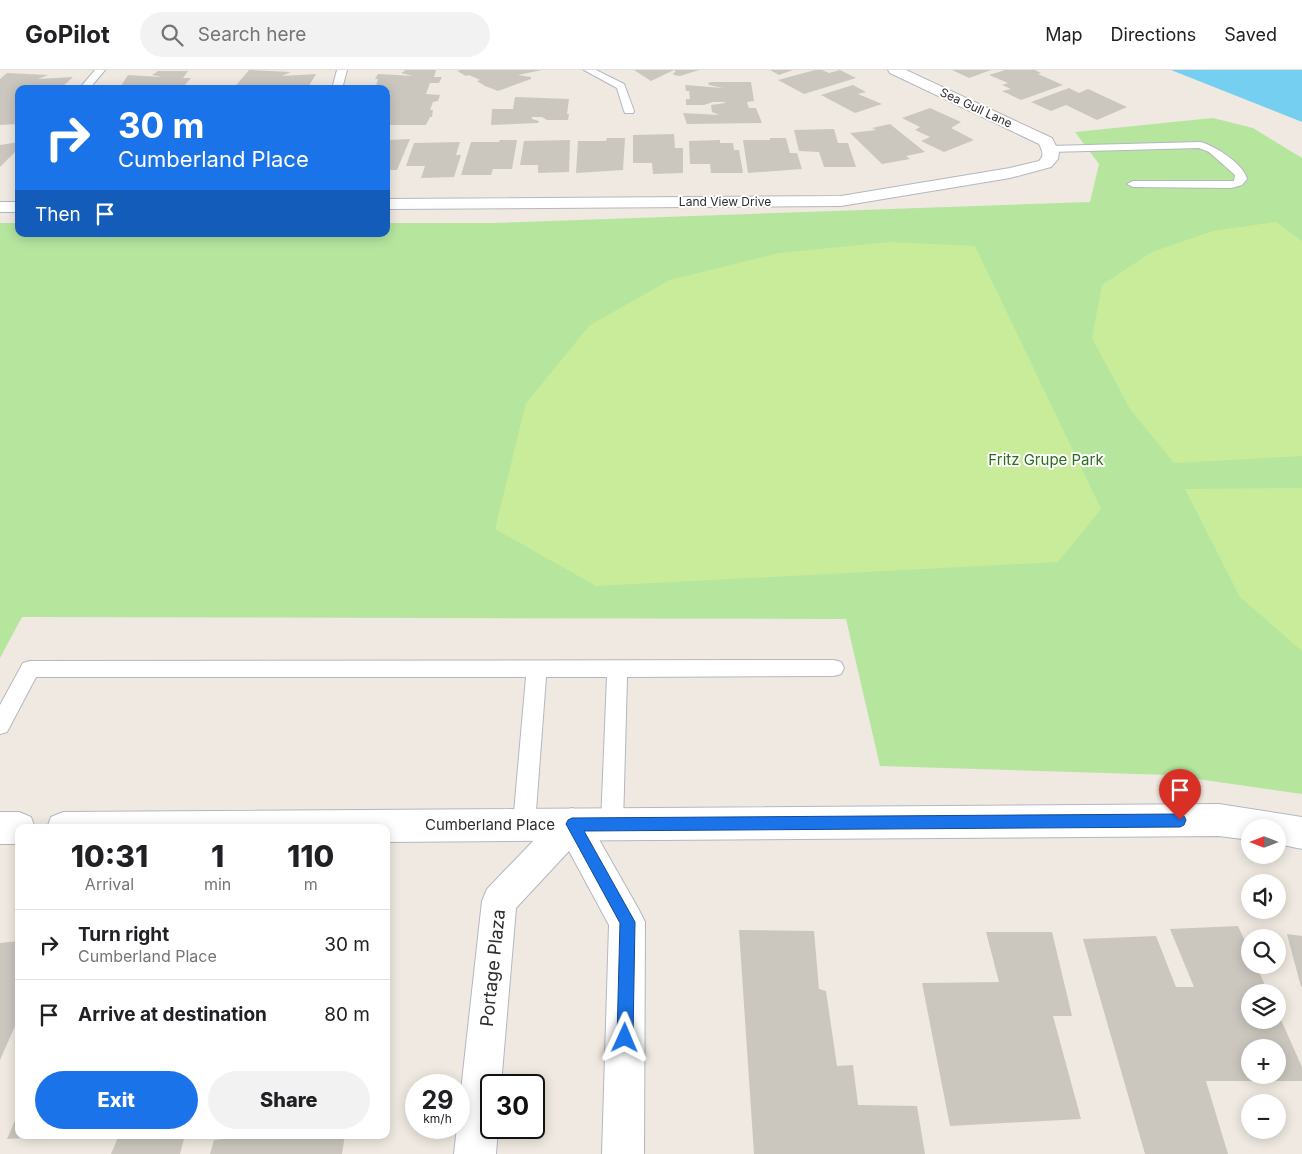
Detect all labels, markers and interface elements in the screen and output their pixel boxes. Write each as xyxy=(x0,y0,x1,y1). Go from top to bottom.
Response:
search box xyxy=(140,12,490,57)
text: GoPilot xyxy=(25,20,110,49)
icon: search xyxy=(158,21,186,49)
text: Search here xyxy=(198,23,306,46)
text: Map xyxy=(1045,24,1083,45)
text: Directions xyxy=(1111,24,1196,45)
text: Saved xyxy=(1224,24,1277,45)
street label: Sea Gull Lane xyxy=(938,84,1015,131)
text: 30 m xyxy=(118,104,204,146)
icon: right xyxy=(35,105,100,170)
text: Cumberland Place xyxy=(118,146,309,172)
street label: Land View Drive xyxy=(679,194,771,209)
icon: arrive xyxy=(91,200,119,228)
text: Then xyxy=(35,203,81,226)
park label: Fritz Grupe Park xyxy=(988,450,1104,469)
pin xyxy=(1159,769,1201,820)
icon: arrive xyxy=(1166,776,1194,804)
street label: Cumberland Place xyxy=(425,815,555,834)
north arrow xyxy=(1241,819,1286,864)
map controls xyxy=(1241,819,1286,1139)
text: 10:31 xyxy=(71,838,148,874)
text: 1 xyxy=(211,838,224,874)
text: 110 xyxy=(287,838,334,874)
text: Arrival xyxy=(85,874,134,894)
text: min xyxy=(204,874,231,894)
text: m xyxy=(304,874,318,894)
button: sound xyxy=(1241,874,1286,919)
street label: Portage Plaza xyxy=(476,908,509,1028)
text: Turn right xyxy=(78,923,169,946)
button: search xyxy=(1241,929,1286,974)
icon: right xyxy=(35,931,63,959)
text: 30 m xyxy=(324,933,370,956)
text: Cumberland Place xyxy=(78,946,217,966)
button: layers xyxy=(1241,984,1286,1029)
icon: arrive xyxy=(35,1001,63,1029)
text: Arrive at destination xyxy=(78,1003,267,1026)
text: 80 m xyxy=(324,1003,370,1026)
position arrow xyxy=(598,1011,650,1063)
button: + xyxy=(1241,1039,1286,1084)
button: Exit xyxy=(35,1071,198,1129)
button: Share xyxy=(208,1071,370,1129)
speed limit sign: 30 xyxy=(480,1074,545,1139)
text: 29 xyxy=(422,1085,453,1115)
button: − xyxy=(1241,1094,1286,1139)
text: km/h xyxy=(423,1111,452,1126)

